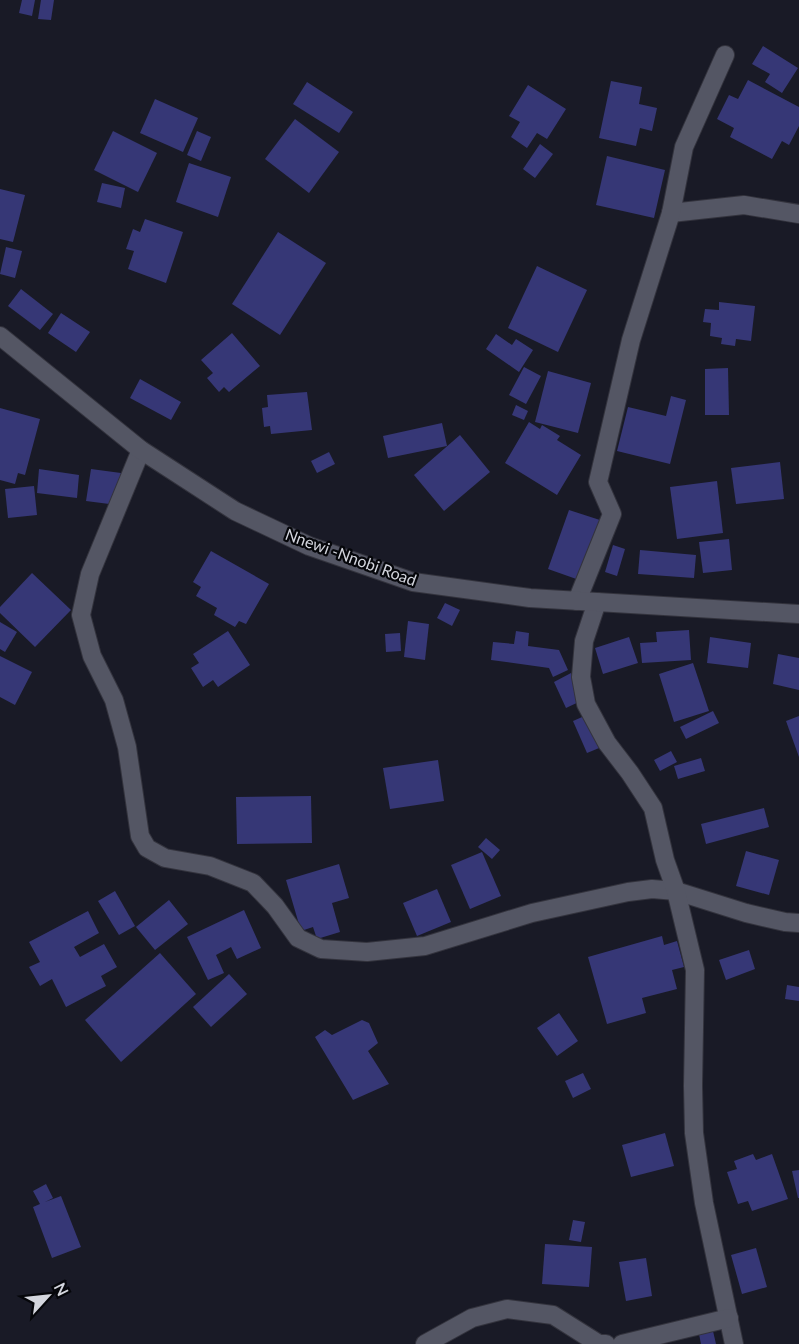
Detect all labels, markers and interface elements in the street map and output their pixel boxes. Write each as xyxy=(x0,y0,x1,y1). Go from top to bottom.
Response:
street label: Nnewi -Nnobi Road xyxy=(283,524,419,589)
north arrow xyxy=(18,1266,78,1326)
text: N xyxy=(51,1279,73,1299)

